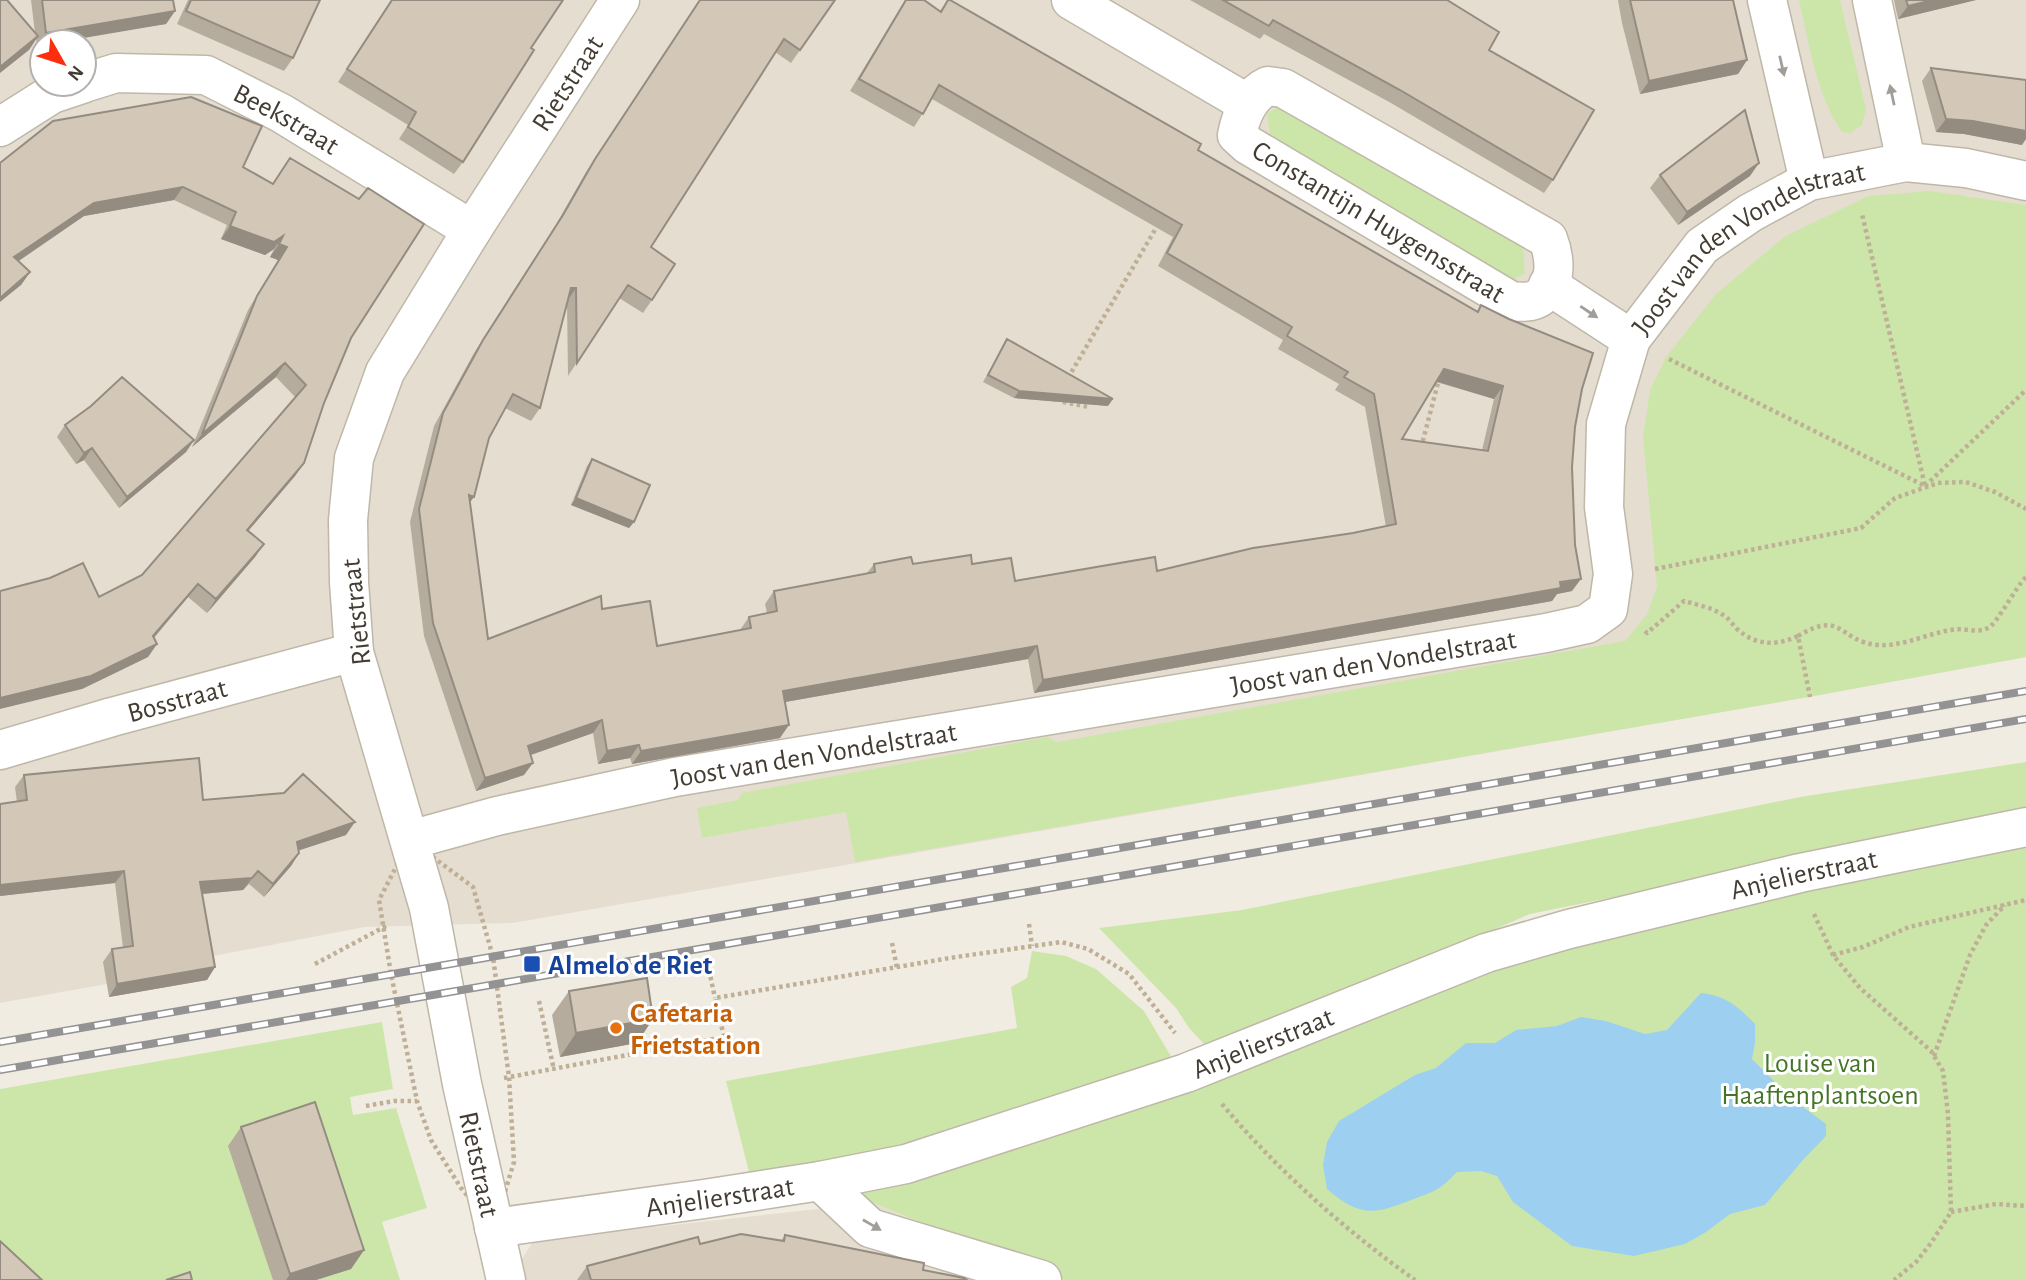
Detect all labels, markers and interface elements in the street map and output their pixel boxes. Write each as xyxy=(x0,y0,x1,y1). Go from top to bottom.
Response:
north arrow xyxy=(28,28,98,98)
street label: Rietstraat xyxy=(528,31,609,137)
one-way arrow xyxy=(1777,56,1788,78)
text: N xyxy=(64,62,87,84)
street label: Beekstraat xyxy=(228,79,343,161)
one-way arrow xyxy=(1887,84,1898,106)
street label: Constantijn Huygensstraat xyxy=(1247,136,1509,309)
street label: Joost van den Vondelstraat xyxy=(1627,158,1868,341)
one-way arrow xyxy=(1580,305,1599,318)
street label: Rietstraat xyxy=(337,557,377,666)
street label: Joost van den Vondelstraat xyxy=(1229,626,1518,701)
street label: Bosstraat xyxy=(125,675,230,728)
street label: Joost van den Vondelstraat xyxy=(669,719,959,793)
street label: Anjelierstraat xyxy=(1728,846,1880,905)
place label: Almelo de Riet xyxy=(548,952,713,980)
marker: Almelo de Riet xyxy=(522,954,542,974)
place label: Cafetaria Frietstation xyxy=(630,1000,761,1060)
street label: Anjelierstraat xyxy=(1189,1003,1338,1085)
marker: Cafetaria Frietstation xyxy=(608,1020,624,1036)
park label: Louise van Haaftenplantsoen xyxy=(1721,1050,1919,1110)
street label: Rietstraat xyxy=(453,1109,503,1220)
street label: Anjelierstraat xyxy=(644,1173,796,1223)
one-way arrow xyxy=(862,1219,881,1231)

